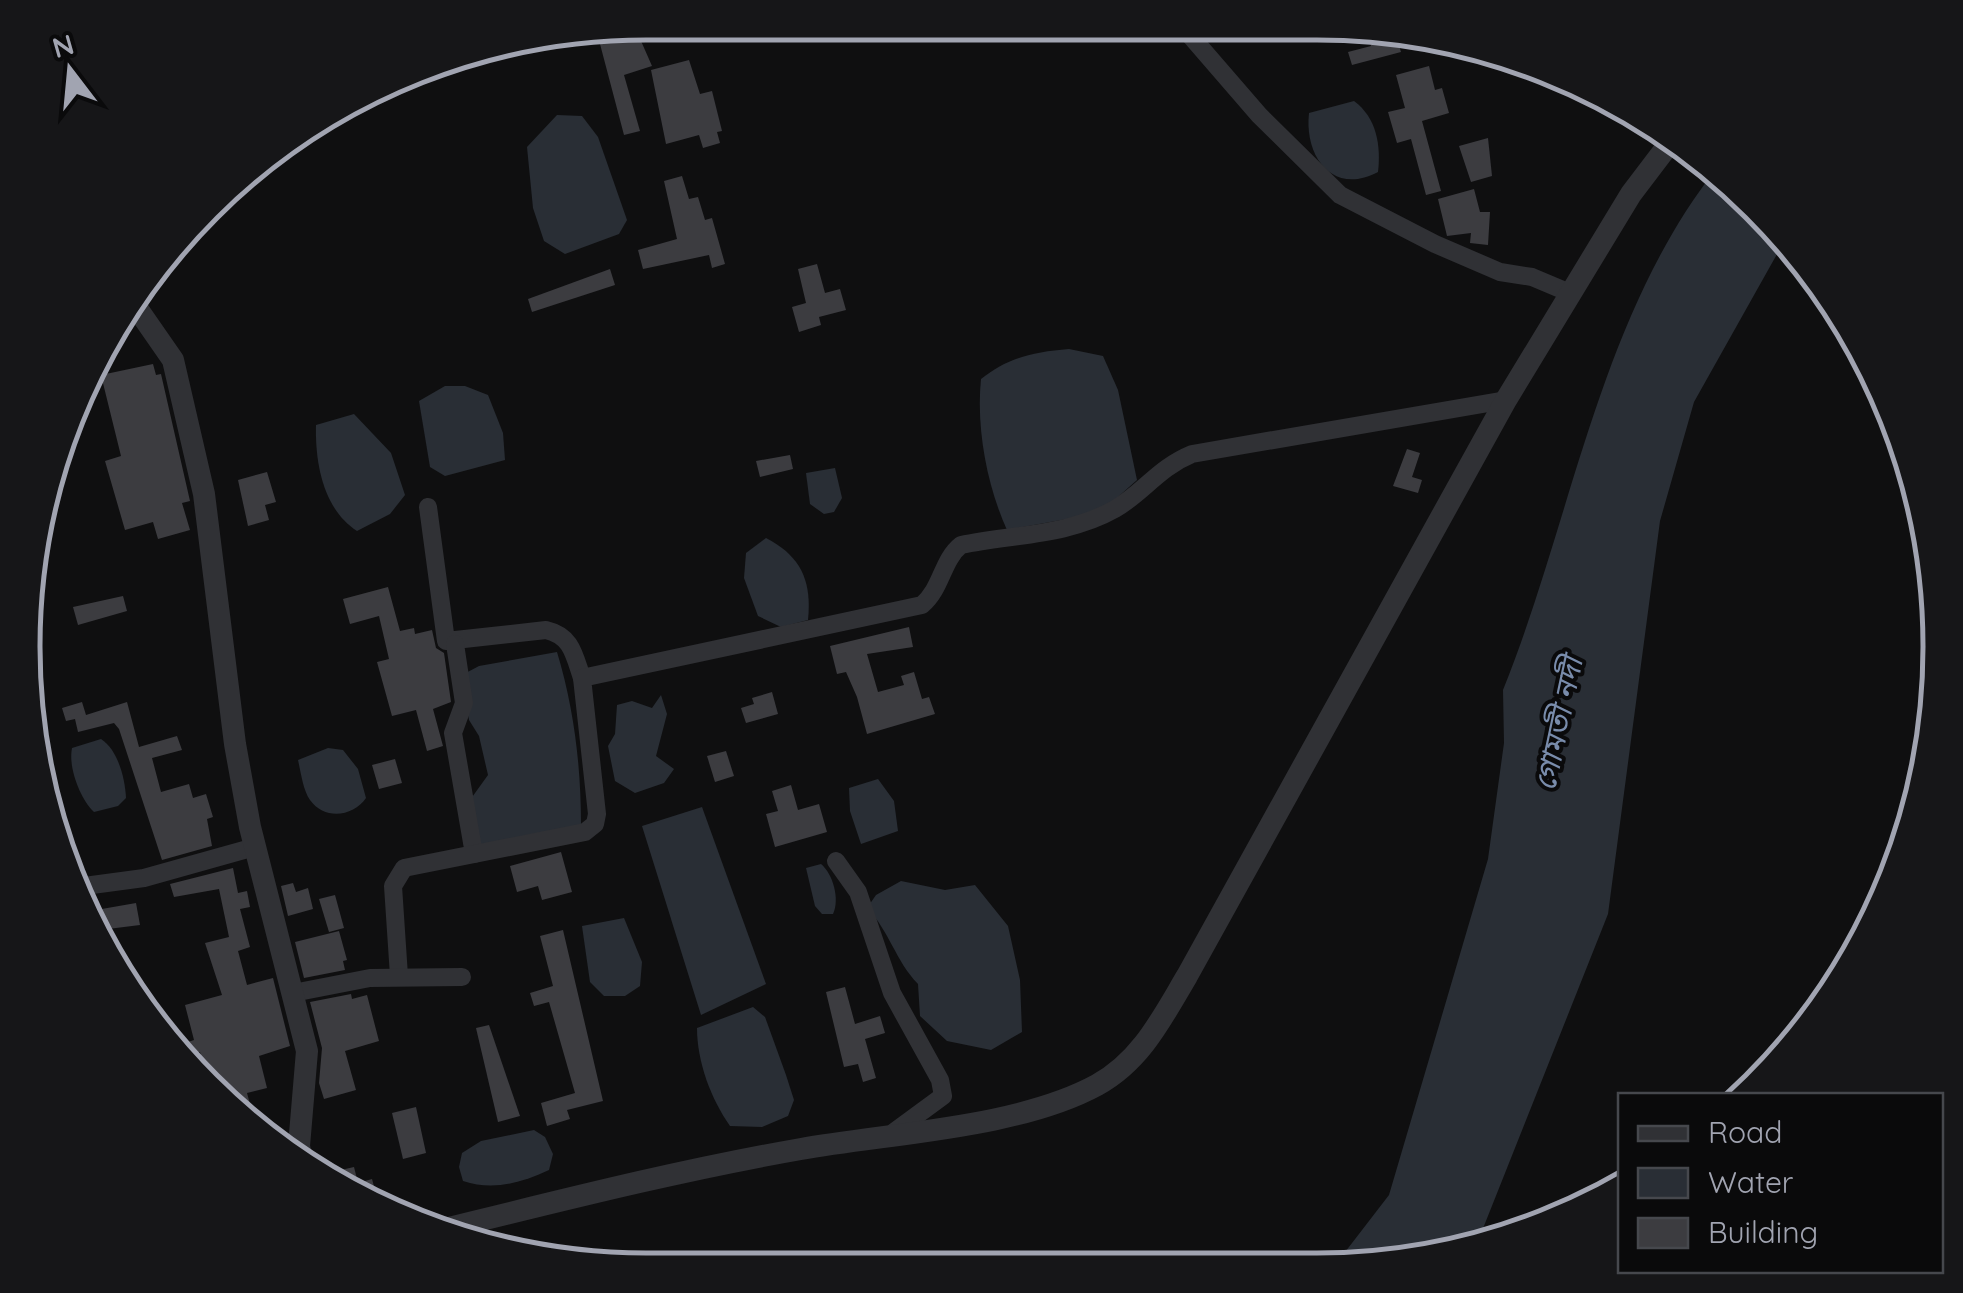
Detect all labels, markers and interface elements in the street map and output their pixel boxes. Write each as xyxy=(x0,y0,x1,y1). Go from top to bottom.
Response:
north arrow xyxy=(20,20,120,120)
text: N xyxy=(48,26,78,65)
water label: গোমতী নদী xyxy=(1525,649,1592,794)
legend xyxy=(1618,1093,1943,1273)
text: Road xyxy=(1708,1113,1782,1151)
text: Water xyxy=(1708,1163,1794,1201)
text: Building xyxy=(1708,1213,1818,1251)

